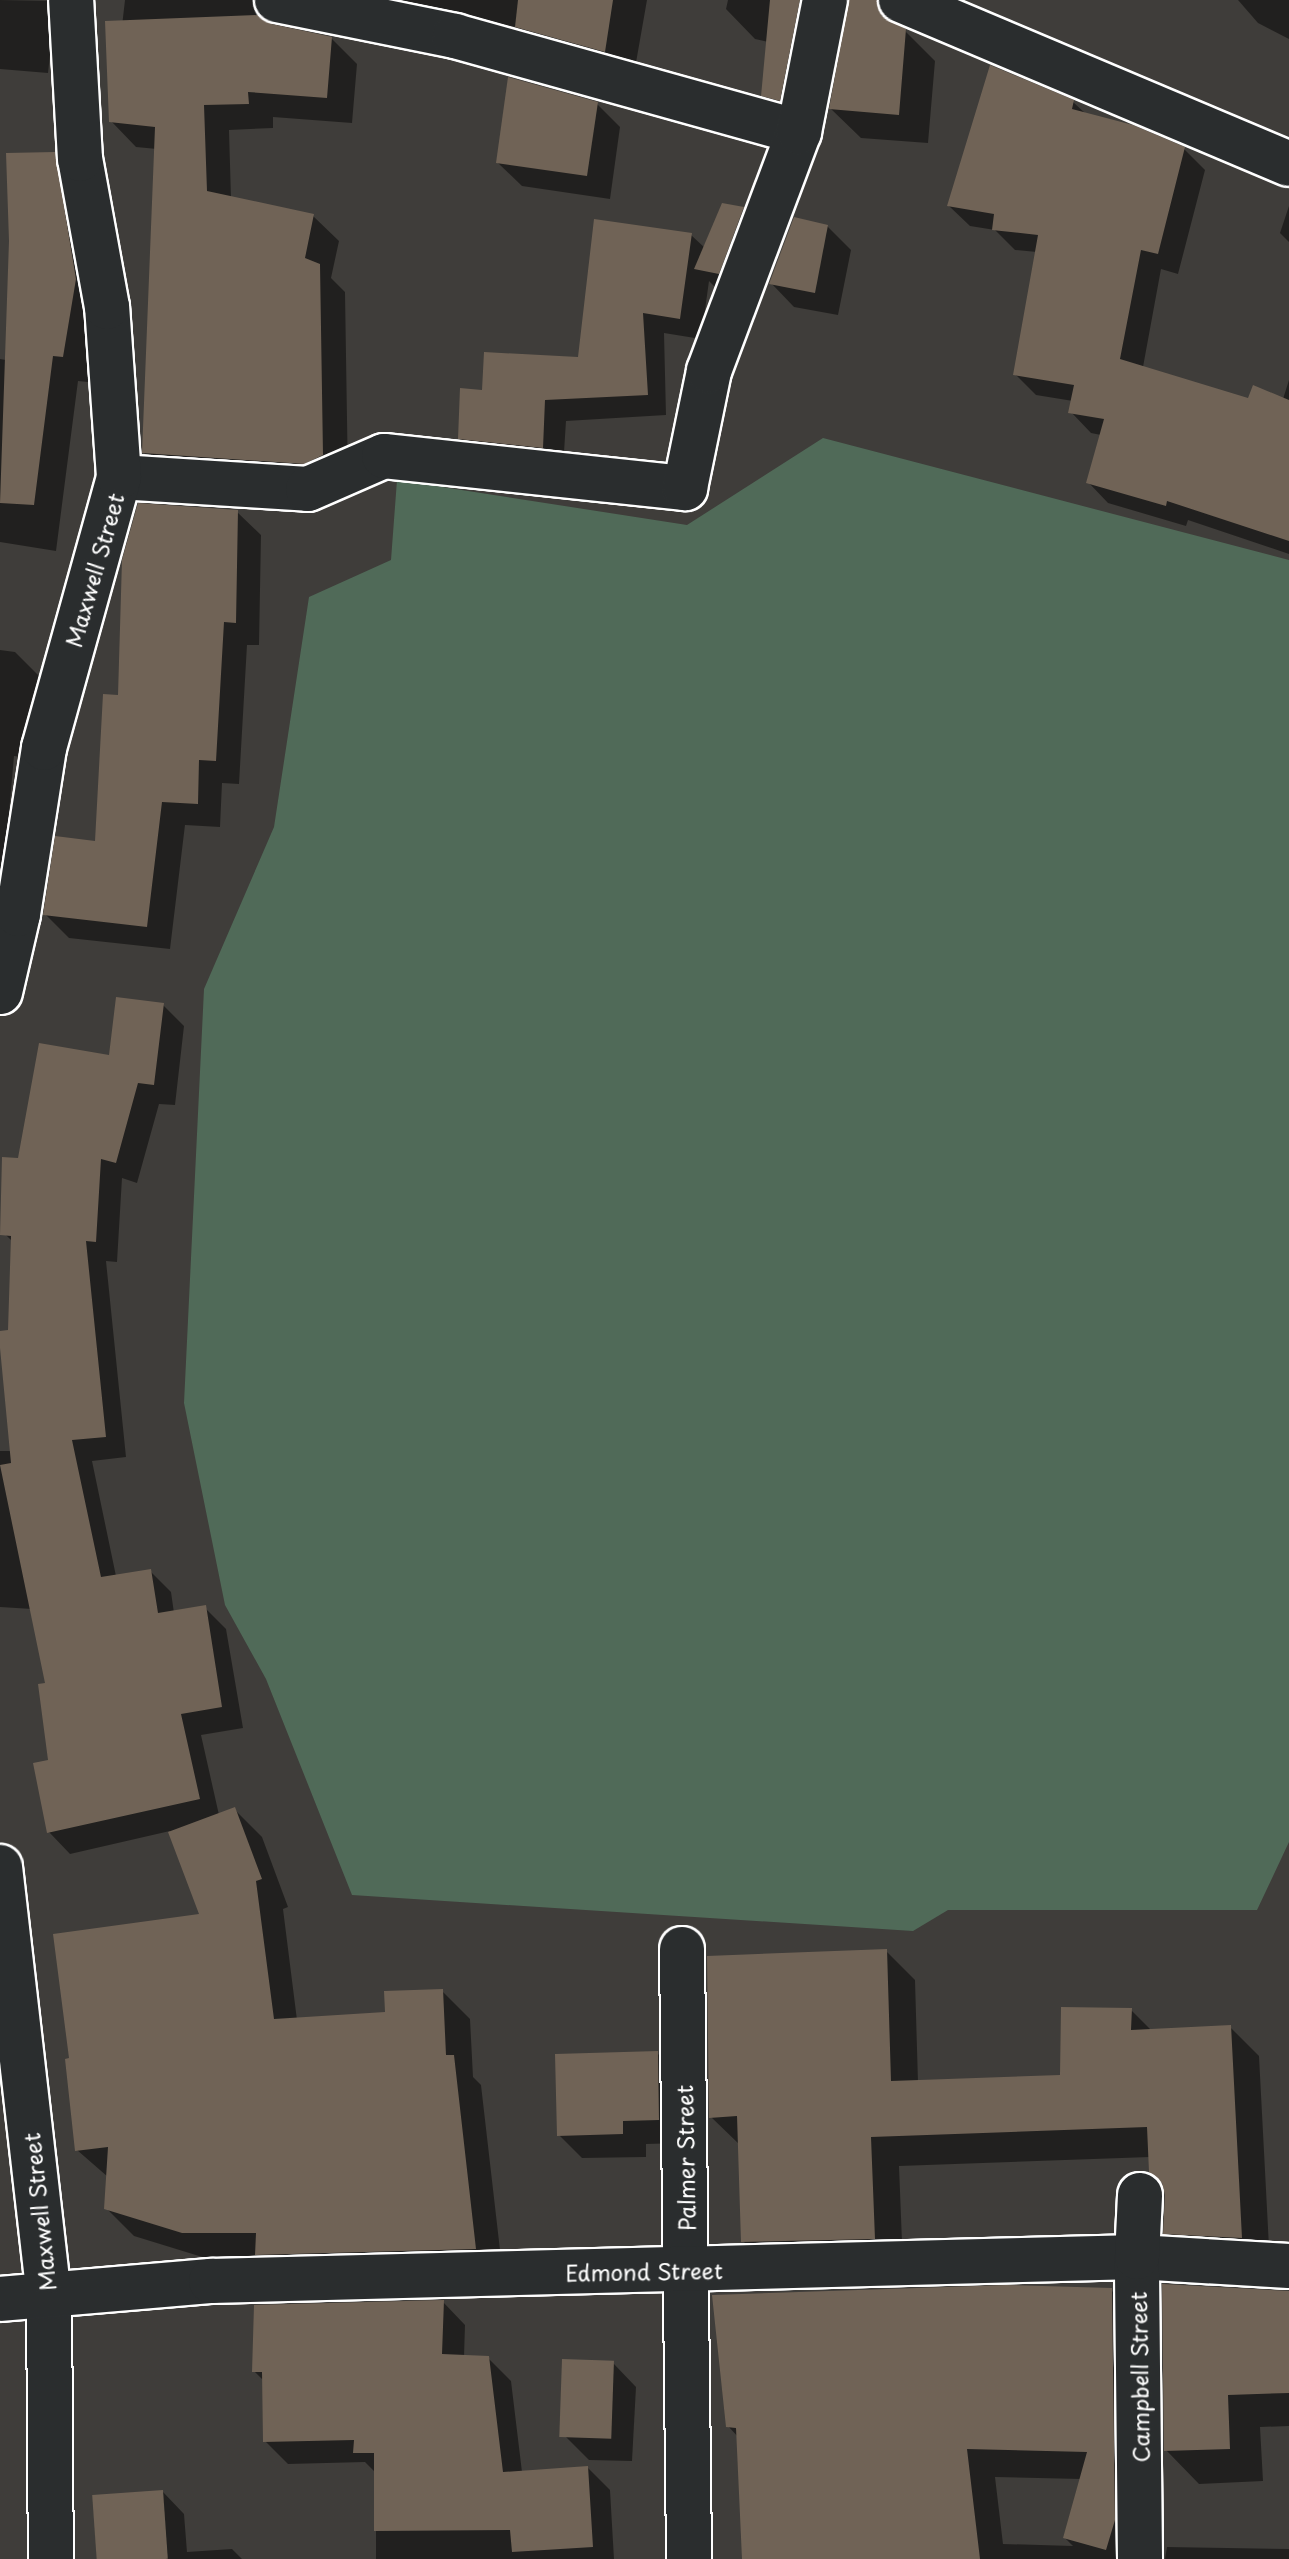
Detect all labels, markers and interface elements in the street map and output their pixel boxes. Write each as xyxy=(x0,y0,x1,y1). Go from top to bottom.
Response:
street label: Maxwell Street xyxy=(59,489,129,651)
street label: Palmer Street xyxy=(671,2085,699,2231)
street label: Maxwell Street xyxy=(18,2131,60,2293)
street label: Edmond Street xyxy=(566,2256,722,2286)
street label: Campbell Street xyxy=(1124,2291,1154,2463)

